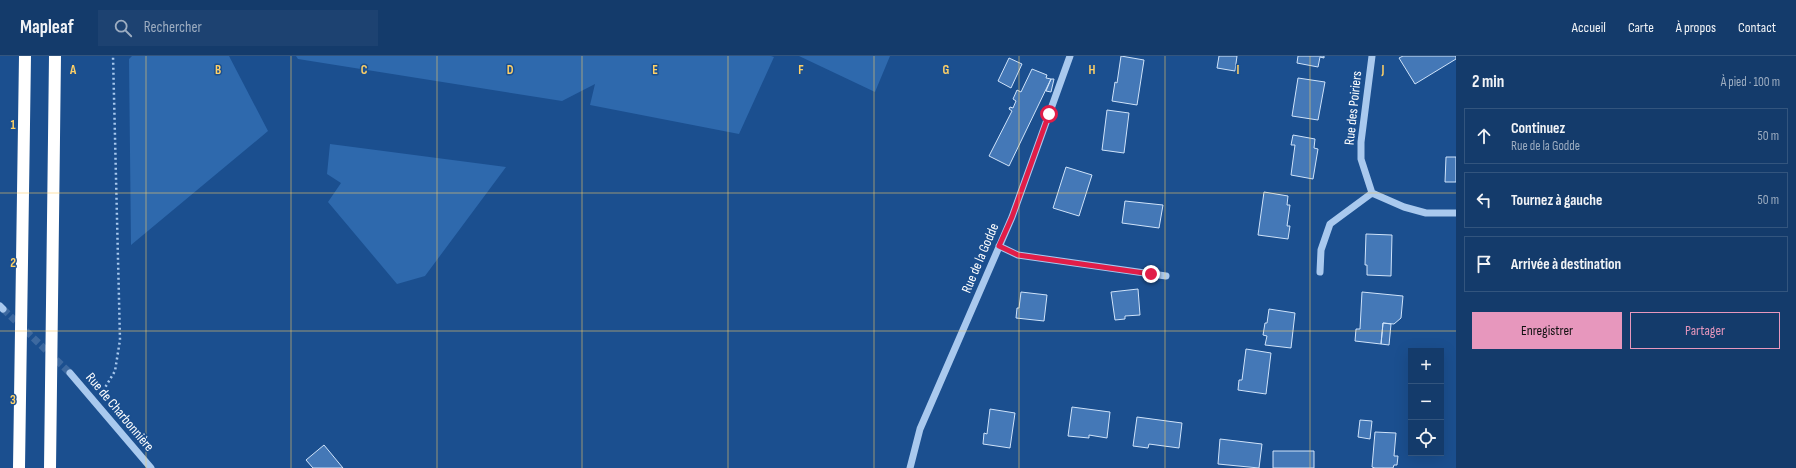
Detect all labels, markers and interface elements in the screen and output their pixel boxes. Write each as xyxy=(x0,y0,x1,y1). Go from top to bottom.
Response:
search box xyxy=(98,10,378,46)
text: Mapleaf xyxy=(20,16,74,39)
icon: search xyxy=(112,17,134,39)
text: Rechercher xyxy=(144,18,202,37)
text: Accueil xyxy=(1572,19,1606,36)
text: Carte xyxy=(1628,19,1654,36)
text: À propos xyxy=(1676,19,1716,36)
text: Contact xyxy=(1738,19,1776,36)
text: A xyxy=(69,62,77,78)
text: B xyxy=(215,62,221,78)
text: C xyxy=(361,62,368,78)
text: D xyxy=(507,62,514,78)
text: E xyxy=(652,62,658,78)
text: F xyxy=(798,62,804,78)
text: G xyxy=(943,62,950,78)
text: H xyxy=(1089,62,1096,78)
text: I xyxy=(1237,62,1240,78)
text: J xyxy=(1381,62,1385,78)
street label: Rue des Poiriers xyxy=(1341,70,1365,146)
text: 2 min xyxy=(1472,72,1504,92)
text: À pied · 100 m xyxy=(1721,74,1780,90)
route start xyxy=(1040,105,1058,123)
text: 1 xyxy=(10,117,16,133)
text: Continuez xyxy=(1511,119,1565,138)
icon: ahead xyxy=(1473,125,1495,147)
text: 50 m xyxy=(1758,128,1779,144)
text: Rue de la Godde xyxy=(1511,138,1580,154)
icon: left xyxy=(1473,189,1495,211)
text: Tournez à gauche xyxy=(1511,191,1602,210)
text: 50 m xyxy=(1758,192,1779,208)
street label: Rue de la Godde xyxy=(958,221,1002,295)
icon: arrive xyxy=(1473,253,1495,275)
text: 2 xyxy=(10,255,16,271)
text: Arrivée à destination xyxy=(1511,255,1621,274)
route end xyxy=(1142,265,1160,283)
button: Enregistrer xyxy=(1472,312,1622,349)
button: Partager xyxy=(1630,312,1780,349)
map controls xyxy=(1408,348,1444,456)
button: + xyxy=(1408,348,1444,384)
street label: Rue de Charbonnière xyxy=(82,369,158,455)
button: − xyxy=(1408,384,1444,420)
text: 3 xyxy=(10,392,16,408)
button: locate xyxy=(1408,420,1444,456)

